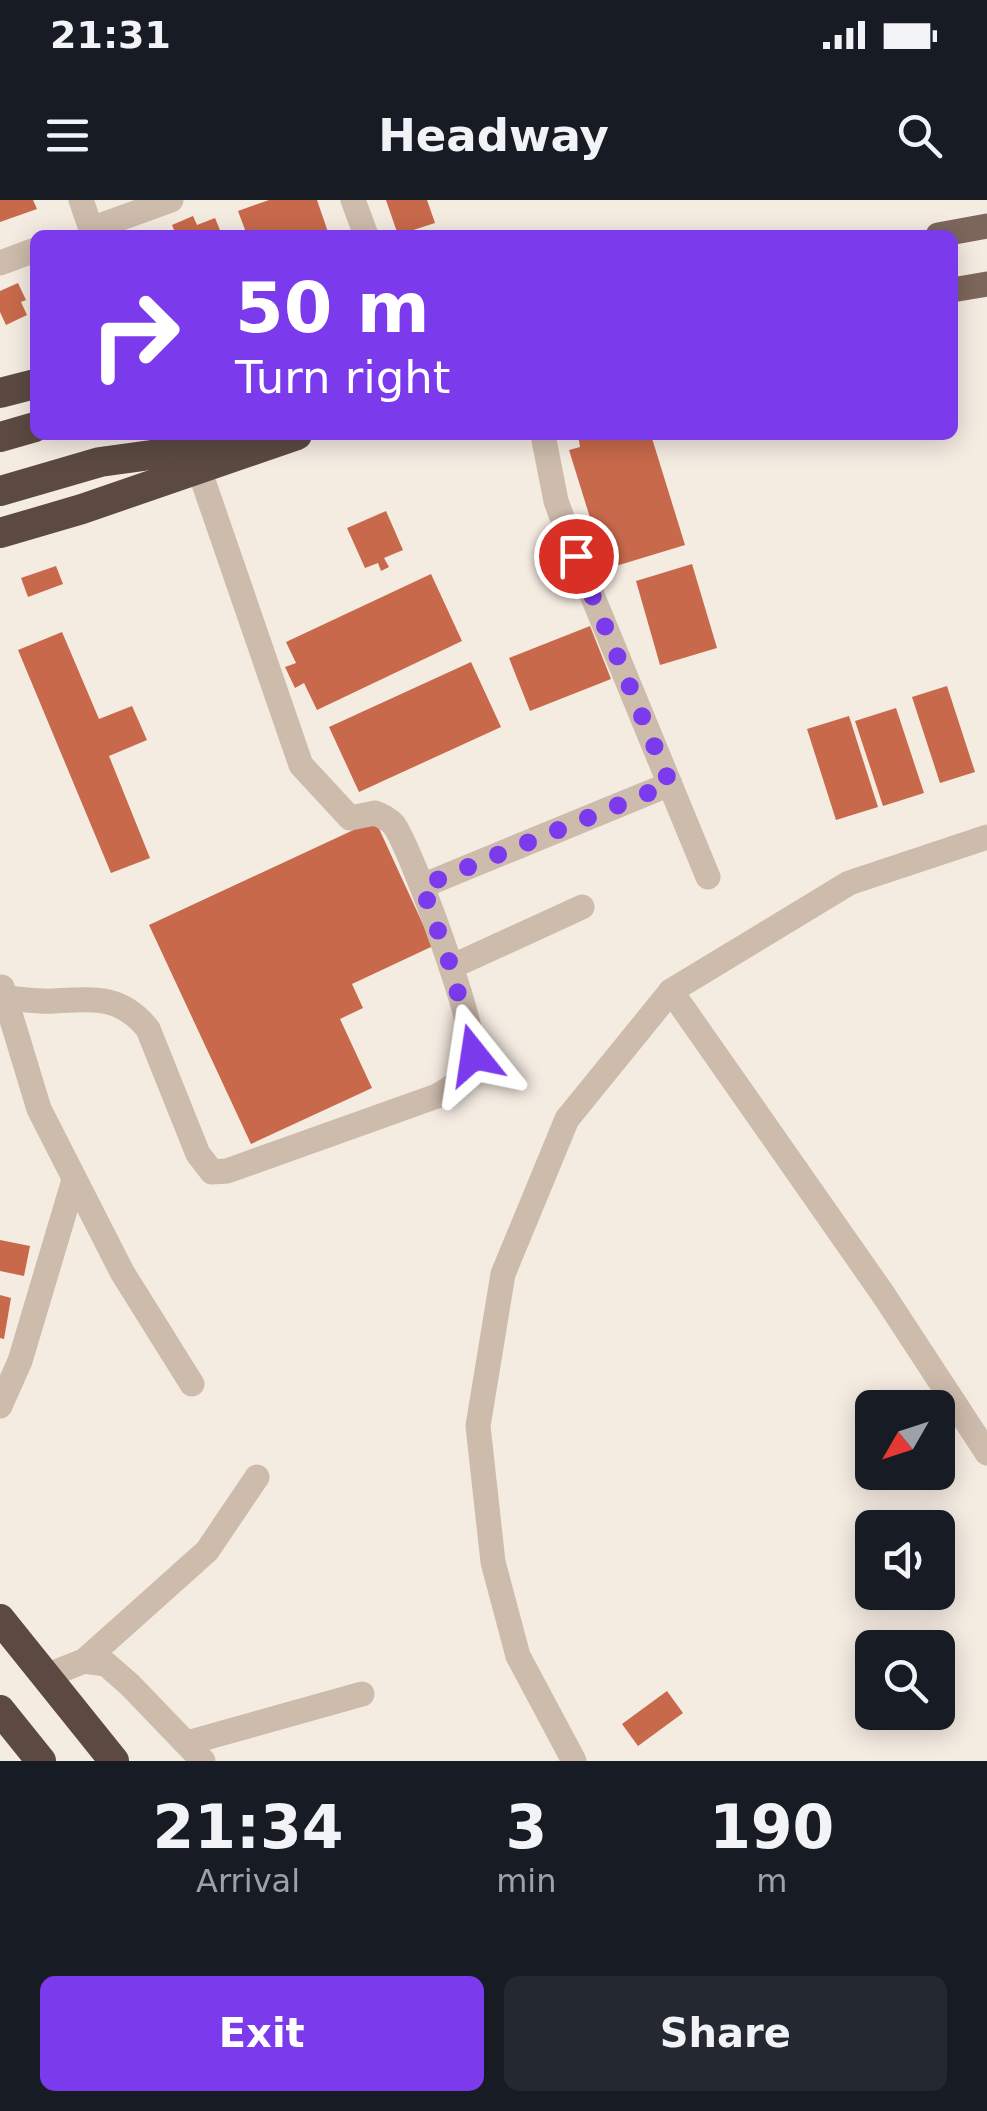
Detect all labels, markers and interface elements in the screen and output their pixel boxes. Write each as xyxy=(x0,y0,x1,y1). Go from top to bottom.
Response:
text: 21:31 xyxy=(50,13,171,57)
icon: menu xyxy=(40,108,95,163)
icon: search xyxy=(892,108,947,163)
text: Headway xyxy=(378,109,609,162)
text: 50 m xyxy=(235,267,430,349)
icon: right xyxy=(70,270,200,400)
text: Turn right xyxy=(235,351,450,404)
pin xyxy=(534,514,619,599)
icon: arrive xyxy=(549,529,604,584)
position arrow xyxy=(422,1003,526,1107)
north arrow xyxy=(855,1390,955,1490)
map controls xyxy=(855,1390,955,1730)
button: sound xyxy=(855,1510,955,1610)
button: search xyxy=(855,1630,955,1730)
text: 21:34 xyxy=(153,1792,344,1862)
text: 3 xyxy=(505,1792,547,1862)
text: 190 xyxy=(709,1792,834,1862)
text: Arrival xyxy=(196,1862,300,1900)
text: min xyxy=(496,1862,557,1900)
text: m xyxy=(756,1862,787,1900)
button: Exit xyxy=(40,1976,484,2091)
button: Share xyxy=(504,1976,947,2091)

